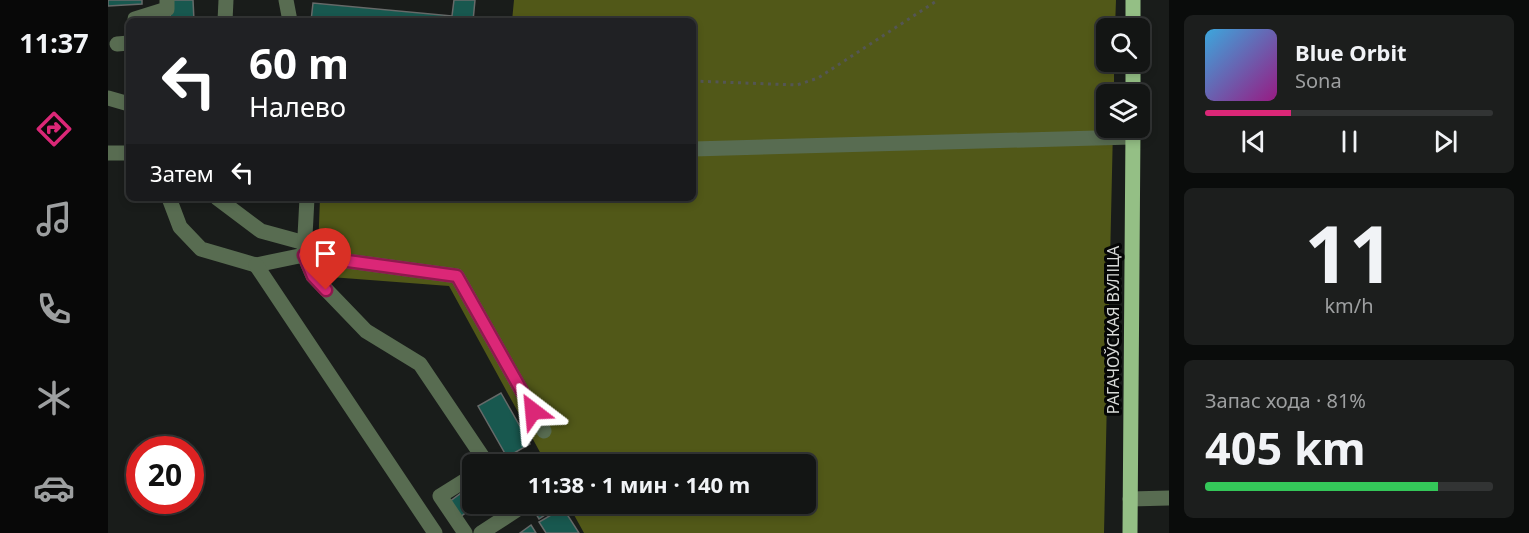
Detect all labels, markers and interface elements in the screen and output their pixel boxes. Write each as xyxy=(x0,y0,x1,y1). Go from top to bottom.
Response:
map controls xyxy=(1096,18,1150,138)
button: search xyxy=(1096,18,1150,72)
text: 11:37 xyxy=(19,24,89,61)
text: 60 m xyxy=(249,34,349,91)
text: Blue Orbit xyxy=(1295,37,1407,67)
icon: left xyxy=(150,42,228,120)
text: Sona xyxy=(1295,67,1342,94)
button: layers xyxy=(1096,84,1150,138)
text: Налево xyxy=(249,88,346,125)
icon: directions xyxy=(33,108,75,150)
icon: previous xyxy=(1237,125,1270,158)
icon: pause xyxy=(1333,125,1366,158)
icon: next xyxy=(1429,125,1462,158)
icon: left xyxy=(226,156,259,189)
text: Затем xyxy=(150,158,214,188)
icon: music xyxy=(33,198,75,240)
text: 11 xyxy=(1304,200,1394,306)
pin xyxy=(300,228,351,290)
icon: arrive xyxy=(309,237,342,270)
street label: РАГАЧОЎСКАЯ ВУЛІЦА xyxy=(1102,245,1124,414)
icon: phone xyxy=(33,288,75,330)
text: km/h xyxy=(1324,292,1374,319)
icon: climate xyxy=(33,377,75,419)
position arrow xyxy=(501,379,565,443)
text: Запас хода · 81% xyxy=(1205,387,1366,414)
text: 405 km xyxy=(1205,417,1366,478)
speed limit sign: 20 xyxy=(126,436,204,514)
icon: car xyxy=(33,467,75,509)
text: 11:38 · 1 мин · 140 m xyxy=(528,469,750,499)

